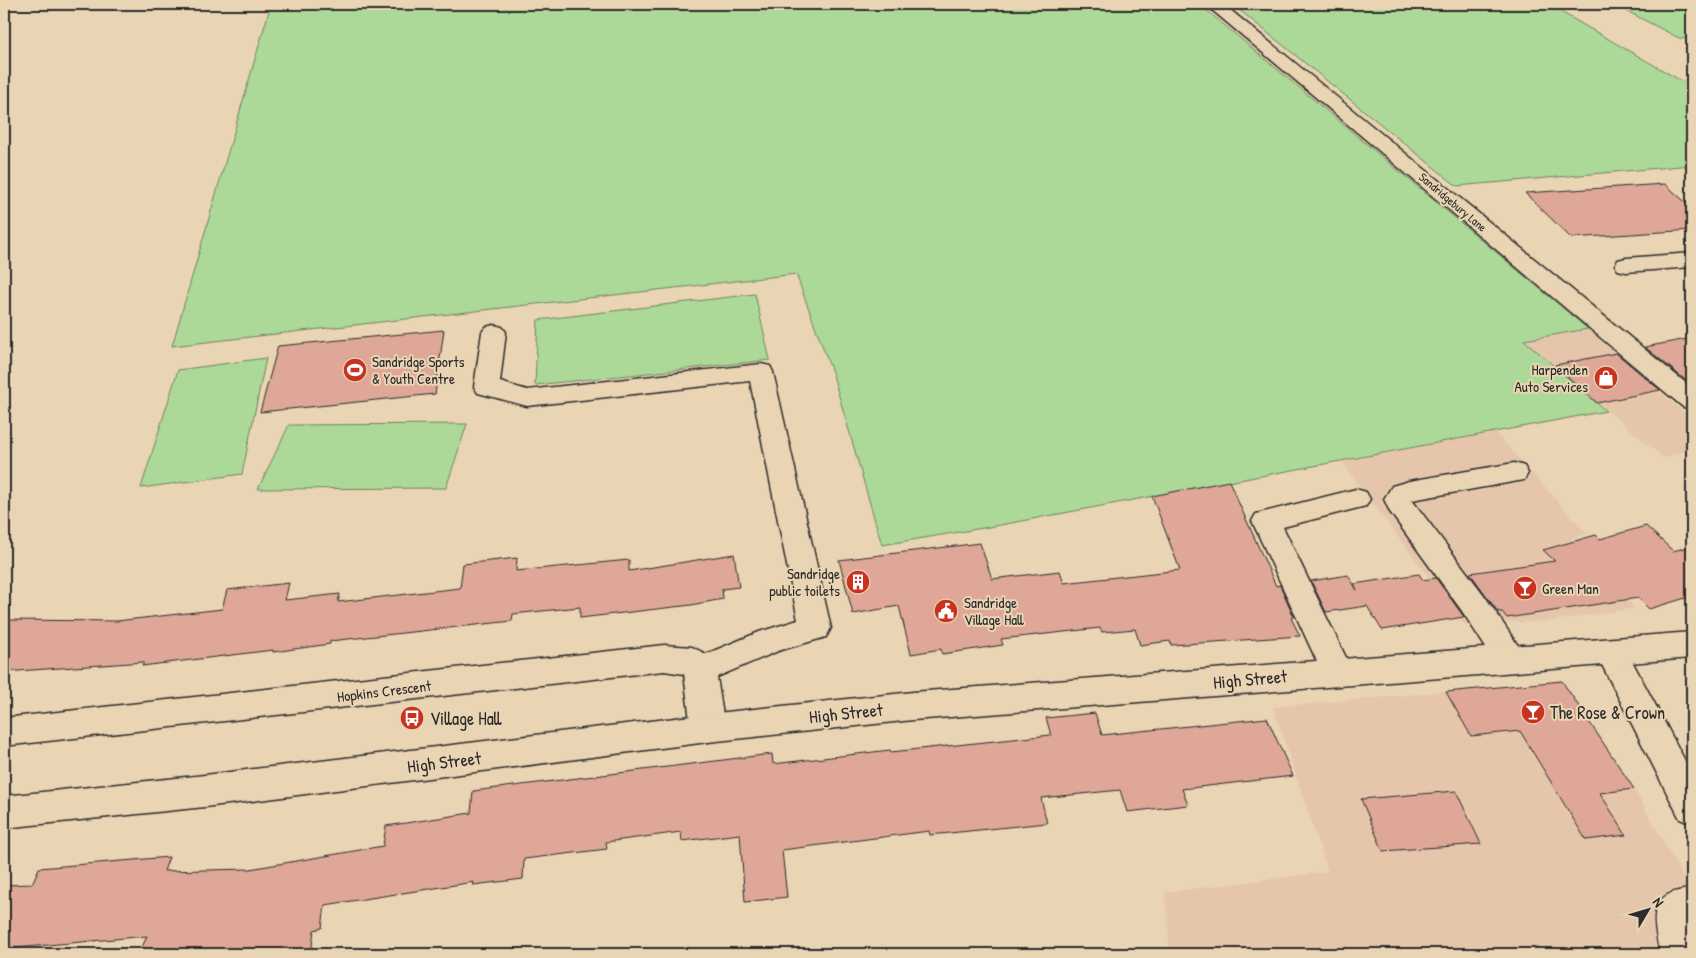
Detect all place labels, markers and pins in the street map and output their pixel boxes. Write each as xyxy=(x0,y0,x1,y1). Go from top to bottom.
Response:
place label: Sandridge Sports & Youth Centre xyxy=(372,351,465,389)
sports icon: Sandridge Sports & Youth Centre xyxy=(342,357,368,383)
place label: Harpenden Auto Services xyxy=(1514,359,1588,397)
shop icon: Harpenden Auto Services xyxy=(1593,365,1619,391)
place label: Sandridge public toilets xyxy=(769,563,840,601)
building icon: Sandridge public toilets xyxy=(845,569,871,595)
bar icon: Green Man xyxy=(1512,575,1538,601)
place label: Green Man xyxy=(1542,578,1599,599)
place label: Sandridge Village Hall xyxy=(964,592,1024,630)
public building icon: Sandridge Village Hall xyxy=(933,598,959,624)
bar icon: The Rose & Crown xyxy=(1520,699,1546,725)
place label: The Rose & Crown xyxy=(1550,700,1665,725)
bus stop icon: Village Hall xyxy=(399,705,425,731)
place label: Village Hall xyxy=(430,706,502,731)

